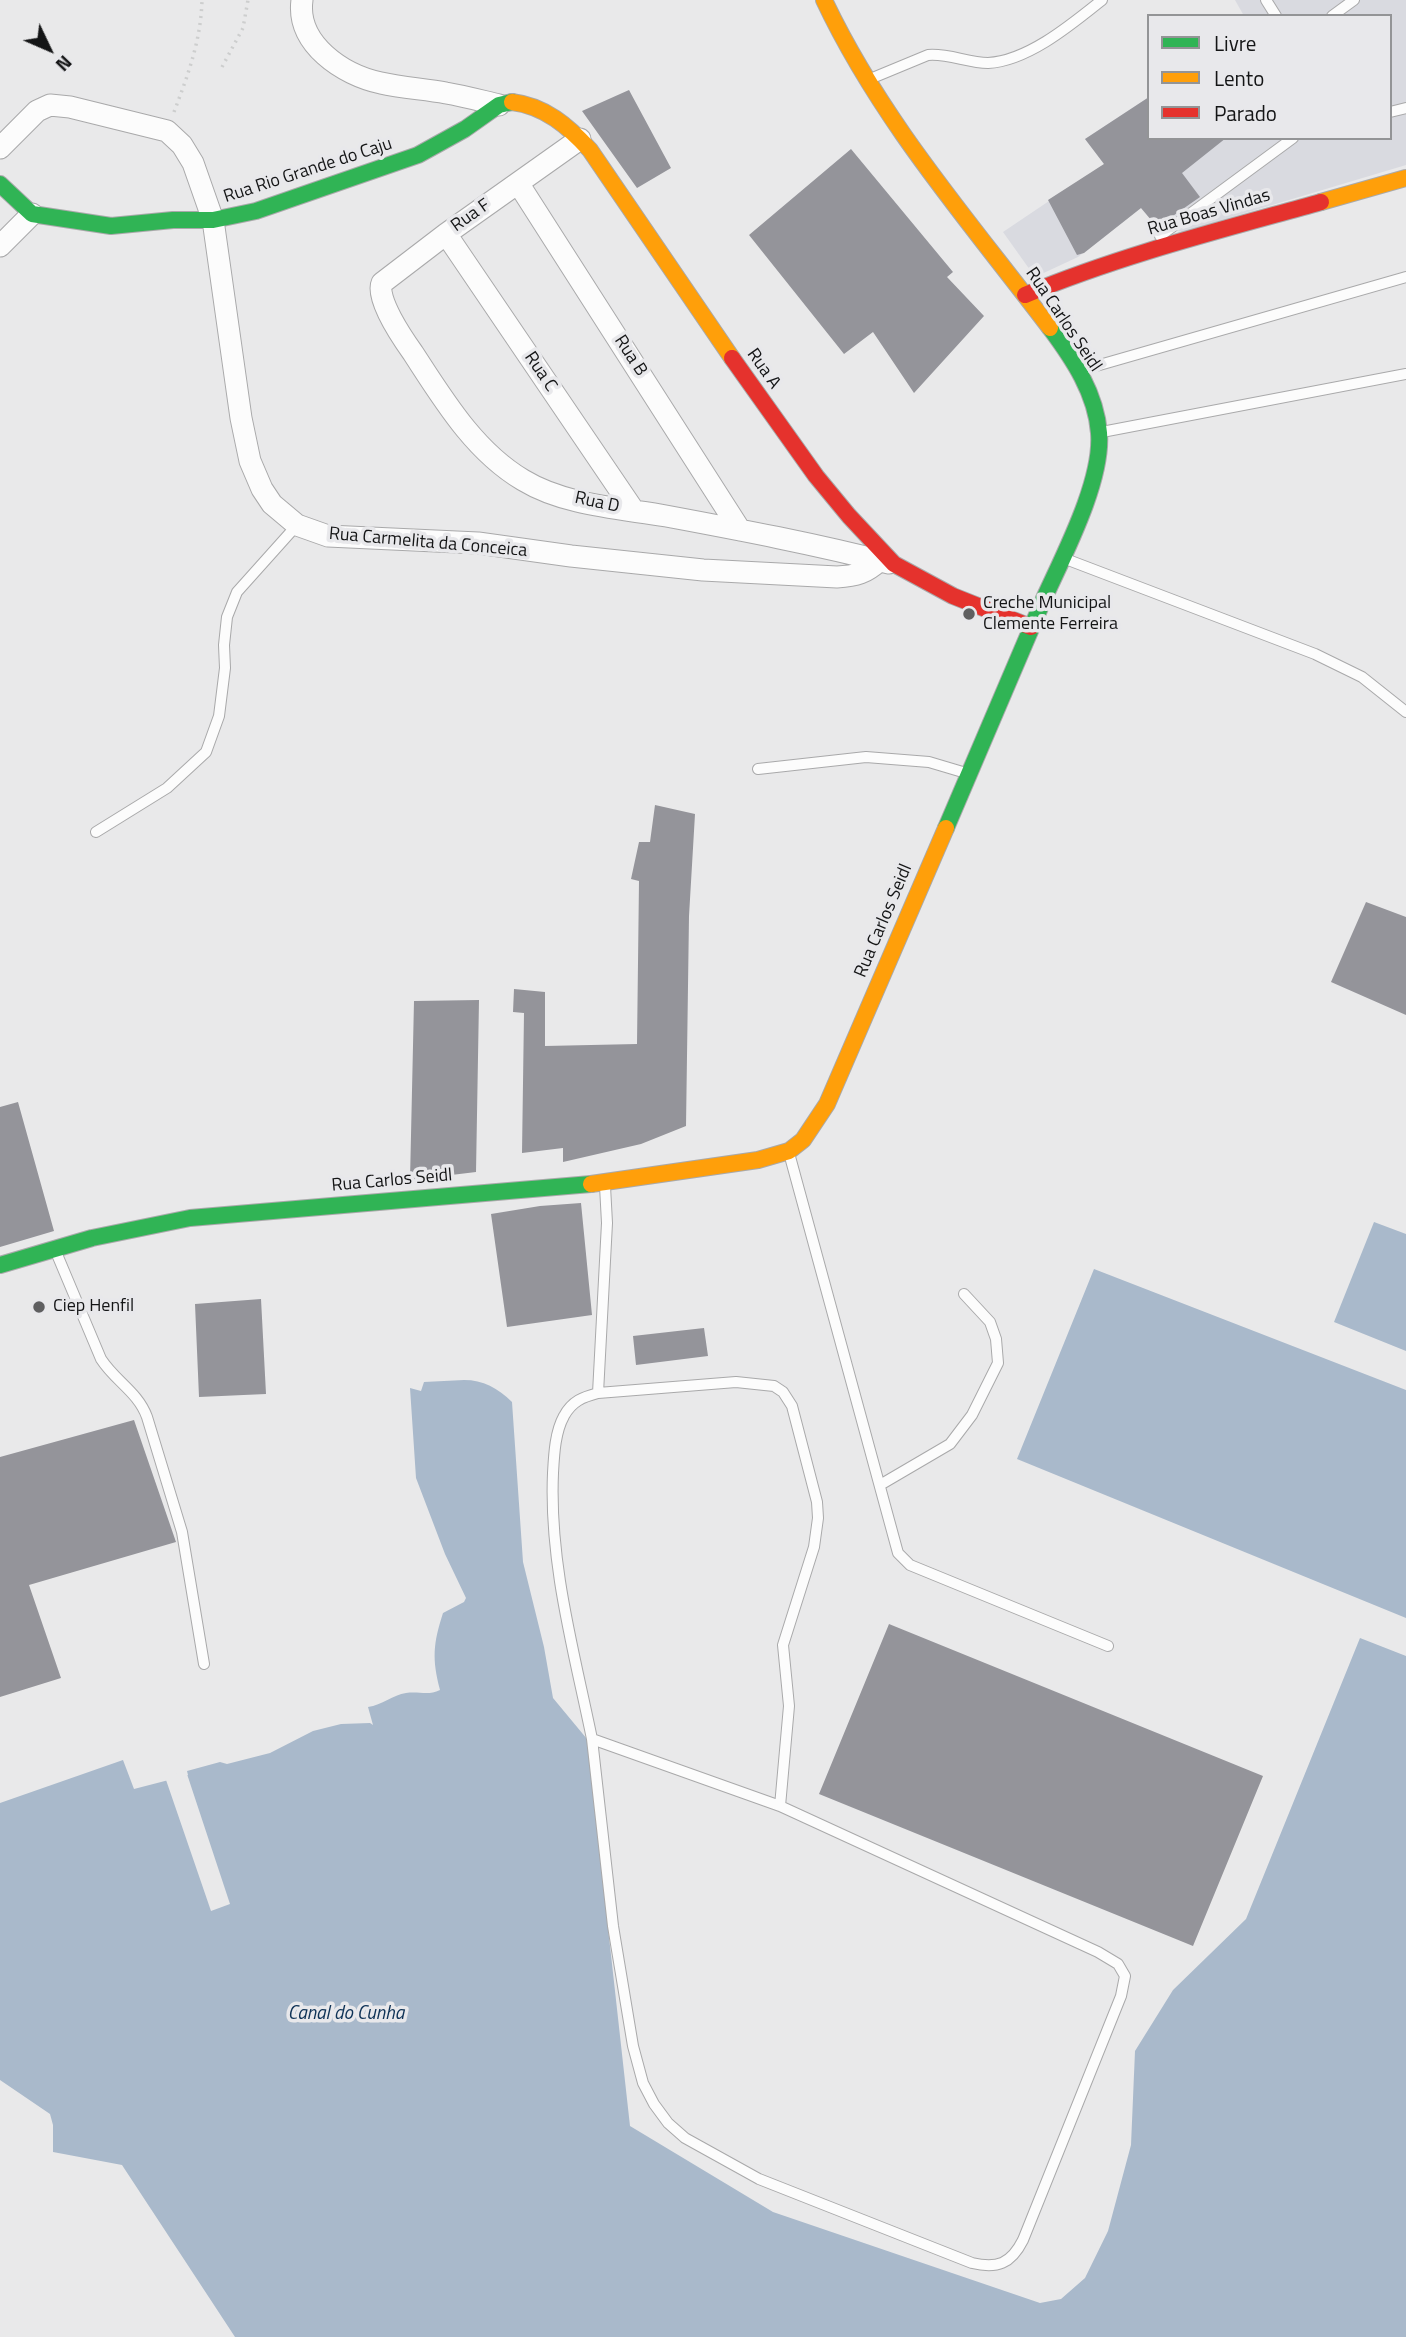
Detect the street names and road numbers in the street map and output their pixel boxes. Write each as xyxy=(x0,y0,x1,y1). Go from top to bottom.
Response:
street label: Rua Rio Grande do Caju xyxy=(221,134,395,208)
street label: Rua Boas Vindas xyxy=(1145,185,1273,241)
street label: Rua F xyxy=(447,195,495,237)
street label: Rua Carlos Seidl xyxy=(1020,264,1106,376)
street label: Rua B xyxy=(609,331,651,381)
street label: Rua A xyxy=(741,345,785,393)
street label: Rua C xyxy=(519,348,561,396)
street label: Rua D xyxy=(573,488,621,518)
street label: Rua Carmelita da Conceica xyxy=(328,524,528,562)
street label: Rua Carlos Seidl xyxy=(850,861,918,981)
street label: Rua Carlos Seidl xyxy=(331,1165,453,1197)

